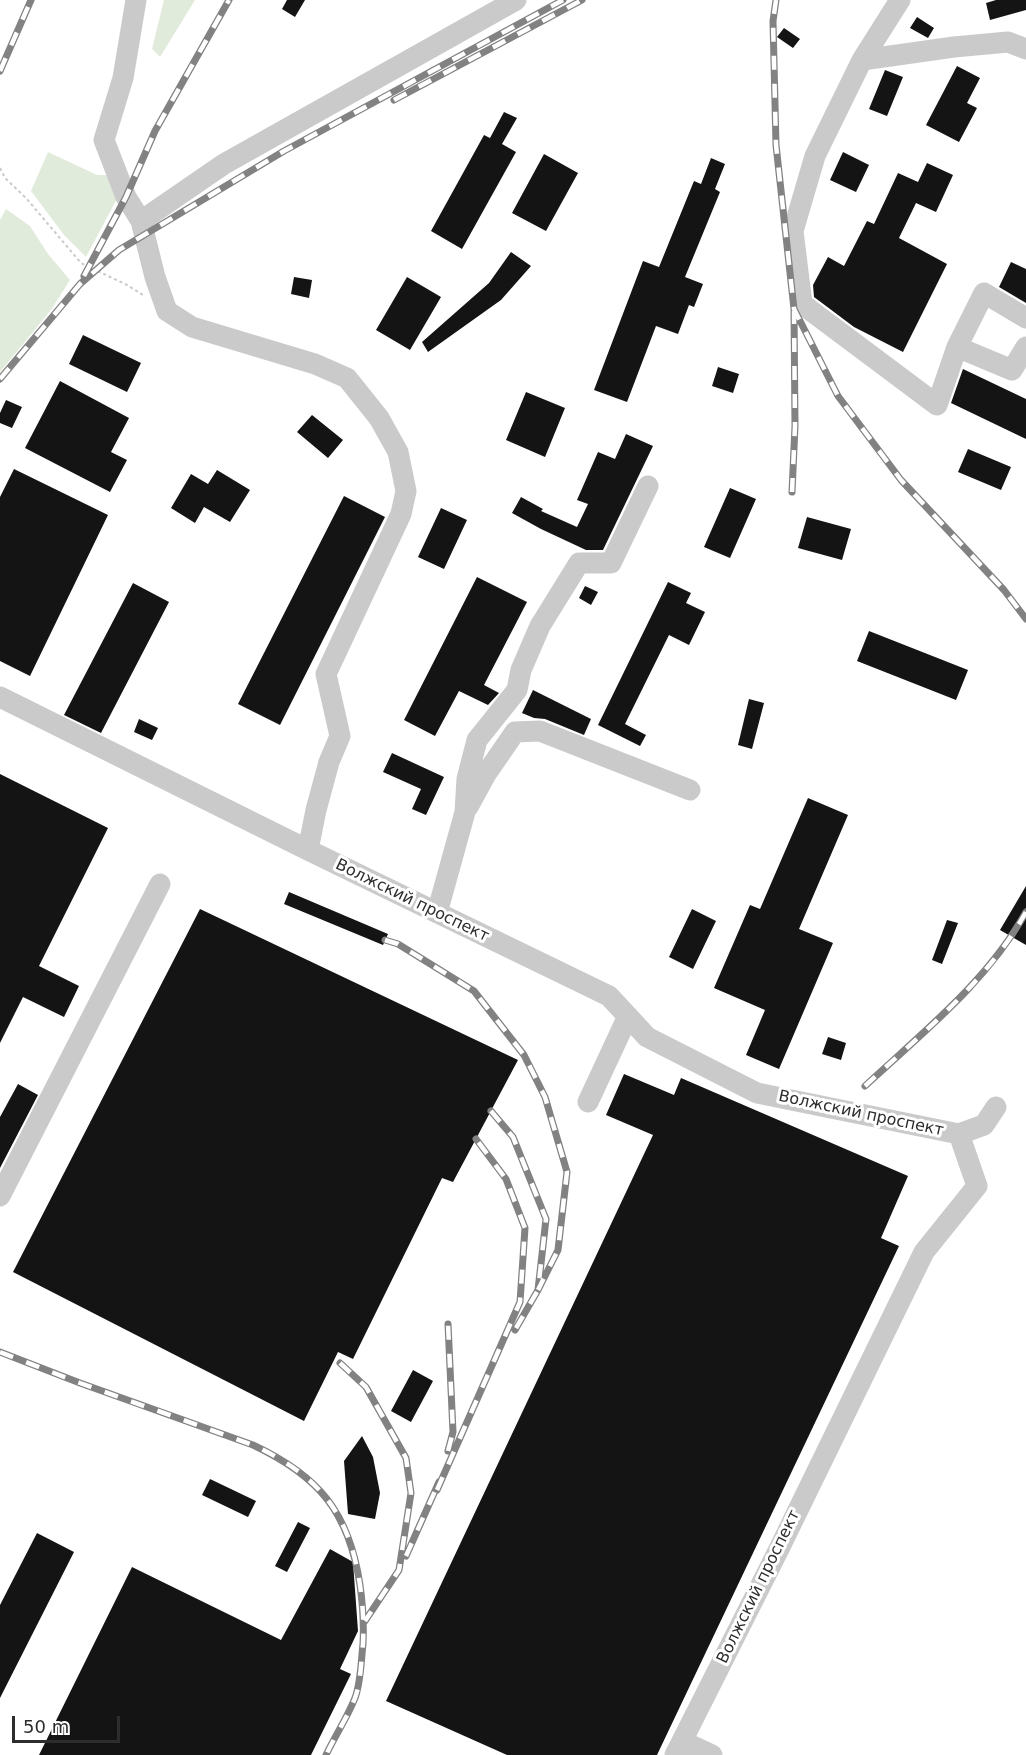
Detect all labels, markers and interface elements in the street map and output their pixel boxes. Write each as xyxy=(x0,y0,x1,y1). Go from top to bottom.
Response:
street label: Волжский проспект xyxy=(332,855,492,947)
street label: Волжский проспект xyxy=(777,1087,945,1141)
street label: Волжский проспект xyxy=(713,1507,805,1667)
scale bar xyxy=(15,1704,123,1742)
text: 50 m xyxy=(23,1716,69,1737)

